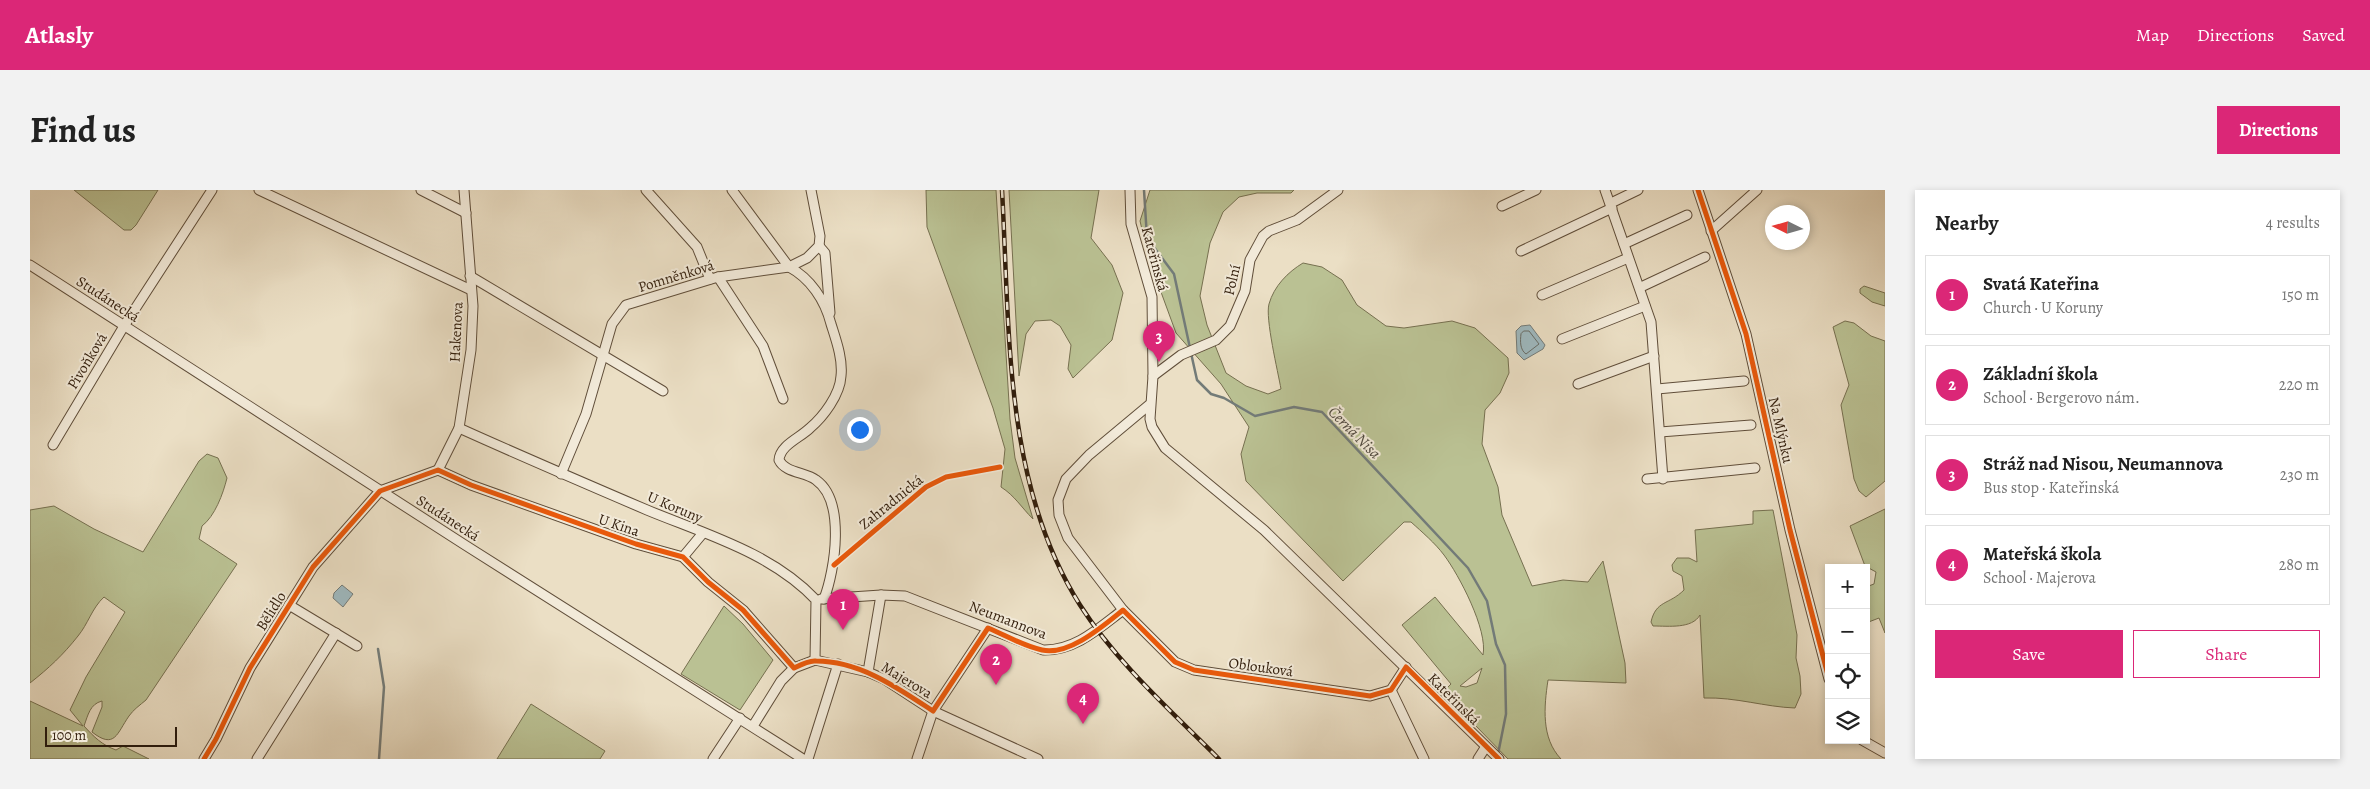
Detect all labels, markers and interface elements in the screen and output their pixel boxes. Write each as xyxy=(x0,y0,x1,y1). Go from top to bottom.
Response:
text: Atlasly xyxy=(25,19,93,51)
text: Map xyxy=(2136,23,2169,47)
text: Directions xyxy=(2197,23,2274,47)
text: Saved xyxy=(2302,23,2345,47)
text: Find us xyxy=(30,106,136,154)
button: Directions xyxy=(2217,106,2340,154)
north arrow xyxy=(1765,205,1810,250)
text: Nearby xyxy=(1935,209,1998,237)
text: 4 results xyxy=(2266,212,2320,234)
street label: Kateřinská xyxy=(1137,224,1173,294)
street label: Pomněnková xyxy=(636,255,716,297)
street label: Polní xyxy=(1219,263,1245,297)
street label: Studánecká xyxy=(73,271,143,327)
text: Svatá Kateřina xyxy=(1983,271,2099,297)
text: 1 xyxy=(1949,284,1955,306)
text: 150 m xyxy=(2282,284,2319,306)
text: Church · U Koruny xyxy=(1983,297,2103,319)
street label: Hakenova xyxy=(444,301,468,363)
pin: 3 xyxy=(1143,321,1175,362)
street label: Pivoňková xyxy=(62,329,112,393)
text: Základní škola xyxy=(1983,361,2098,387)
text: 2 xyxy=(1948,374,1956,396)
text: 220 m xyxy=(2279,374,2319,396)
text: School · Bergerovo nám. xyxy=(1983,387,2140,409)
street label: Na Mlýnku xyxy=(1764,395,1799,466)
water label: Černá Nisa xyxy=(1323,401,1386,464)
your location xyxy=(847,417,873,443)
text: Stráž nad Nisou, Neumannova xyxy=(1983,451,2223,477)
text: 3 xyxy=(1949,464,1955,486)
text: 230 m xyxy=(2280,464,2319,486)
street label: Zahradnická xyxy=(855,470,927,534)
text: Bus stop · Kateřinská xyxy=(1983,477,2119,499)
street label: U Koruny xyxy=(644,486,706,528)
street label: Studánecká xyxy=(413,490,483,546)
street label: U Kina xyxy=(596,509,642,541)
text: Mateřská škola xyxy=(1983,541,2102,567)
text: 4 xyxy=(1948,554,1956,576)
text: 280 m xyxy=(2279,554,2319,576)
map controls xyxy=(1825,564,1870,744)
button: + xyxy=(1825,564,1870,609)
text: School · Majerova xyxy=(1983,567,2096,589)
street label: Bělidlo xyxy=(251,588,291,634)
pin: 1 xyxy=(827,589,859,630)
street label: Neumannova xyxy=(966,596,1050,644)
button: − xyxy=(1825,609,1870,654)
button: Save xyxy=(1935,630,2123,678)
button: Share xyxy=(2133,630,2320,678)
pin: 2 xyxy=(980,644,1012,685)
street label: Oblouková xyxy=(1227,653,1295,681)
button: locate xyxy=(1825,654,1870,699)
street label: Majerova xyxy=(878,657,936,703)
street label: Kateřinská xyxy=(1423,668,1485,730)
pin: 4 xyxy=(1067,683,1099,724)
button: layers xyxy=(1825,699,1870,744)
scale bar xyxy=(45,724,178,747)
text: 100 m xyxy=(52,726,86,745)

